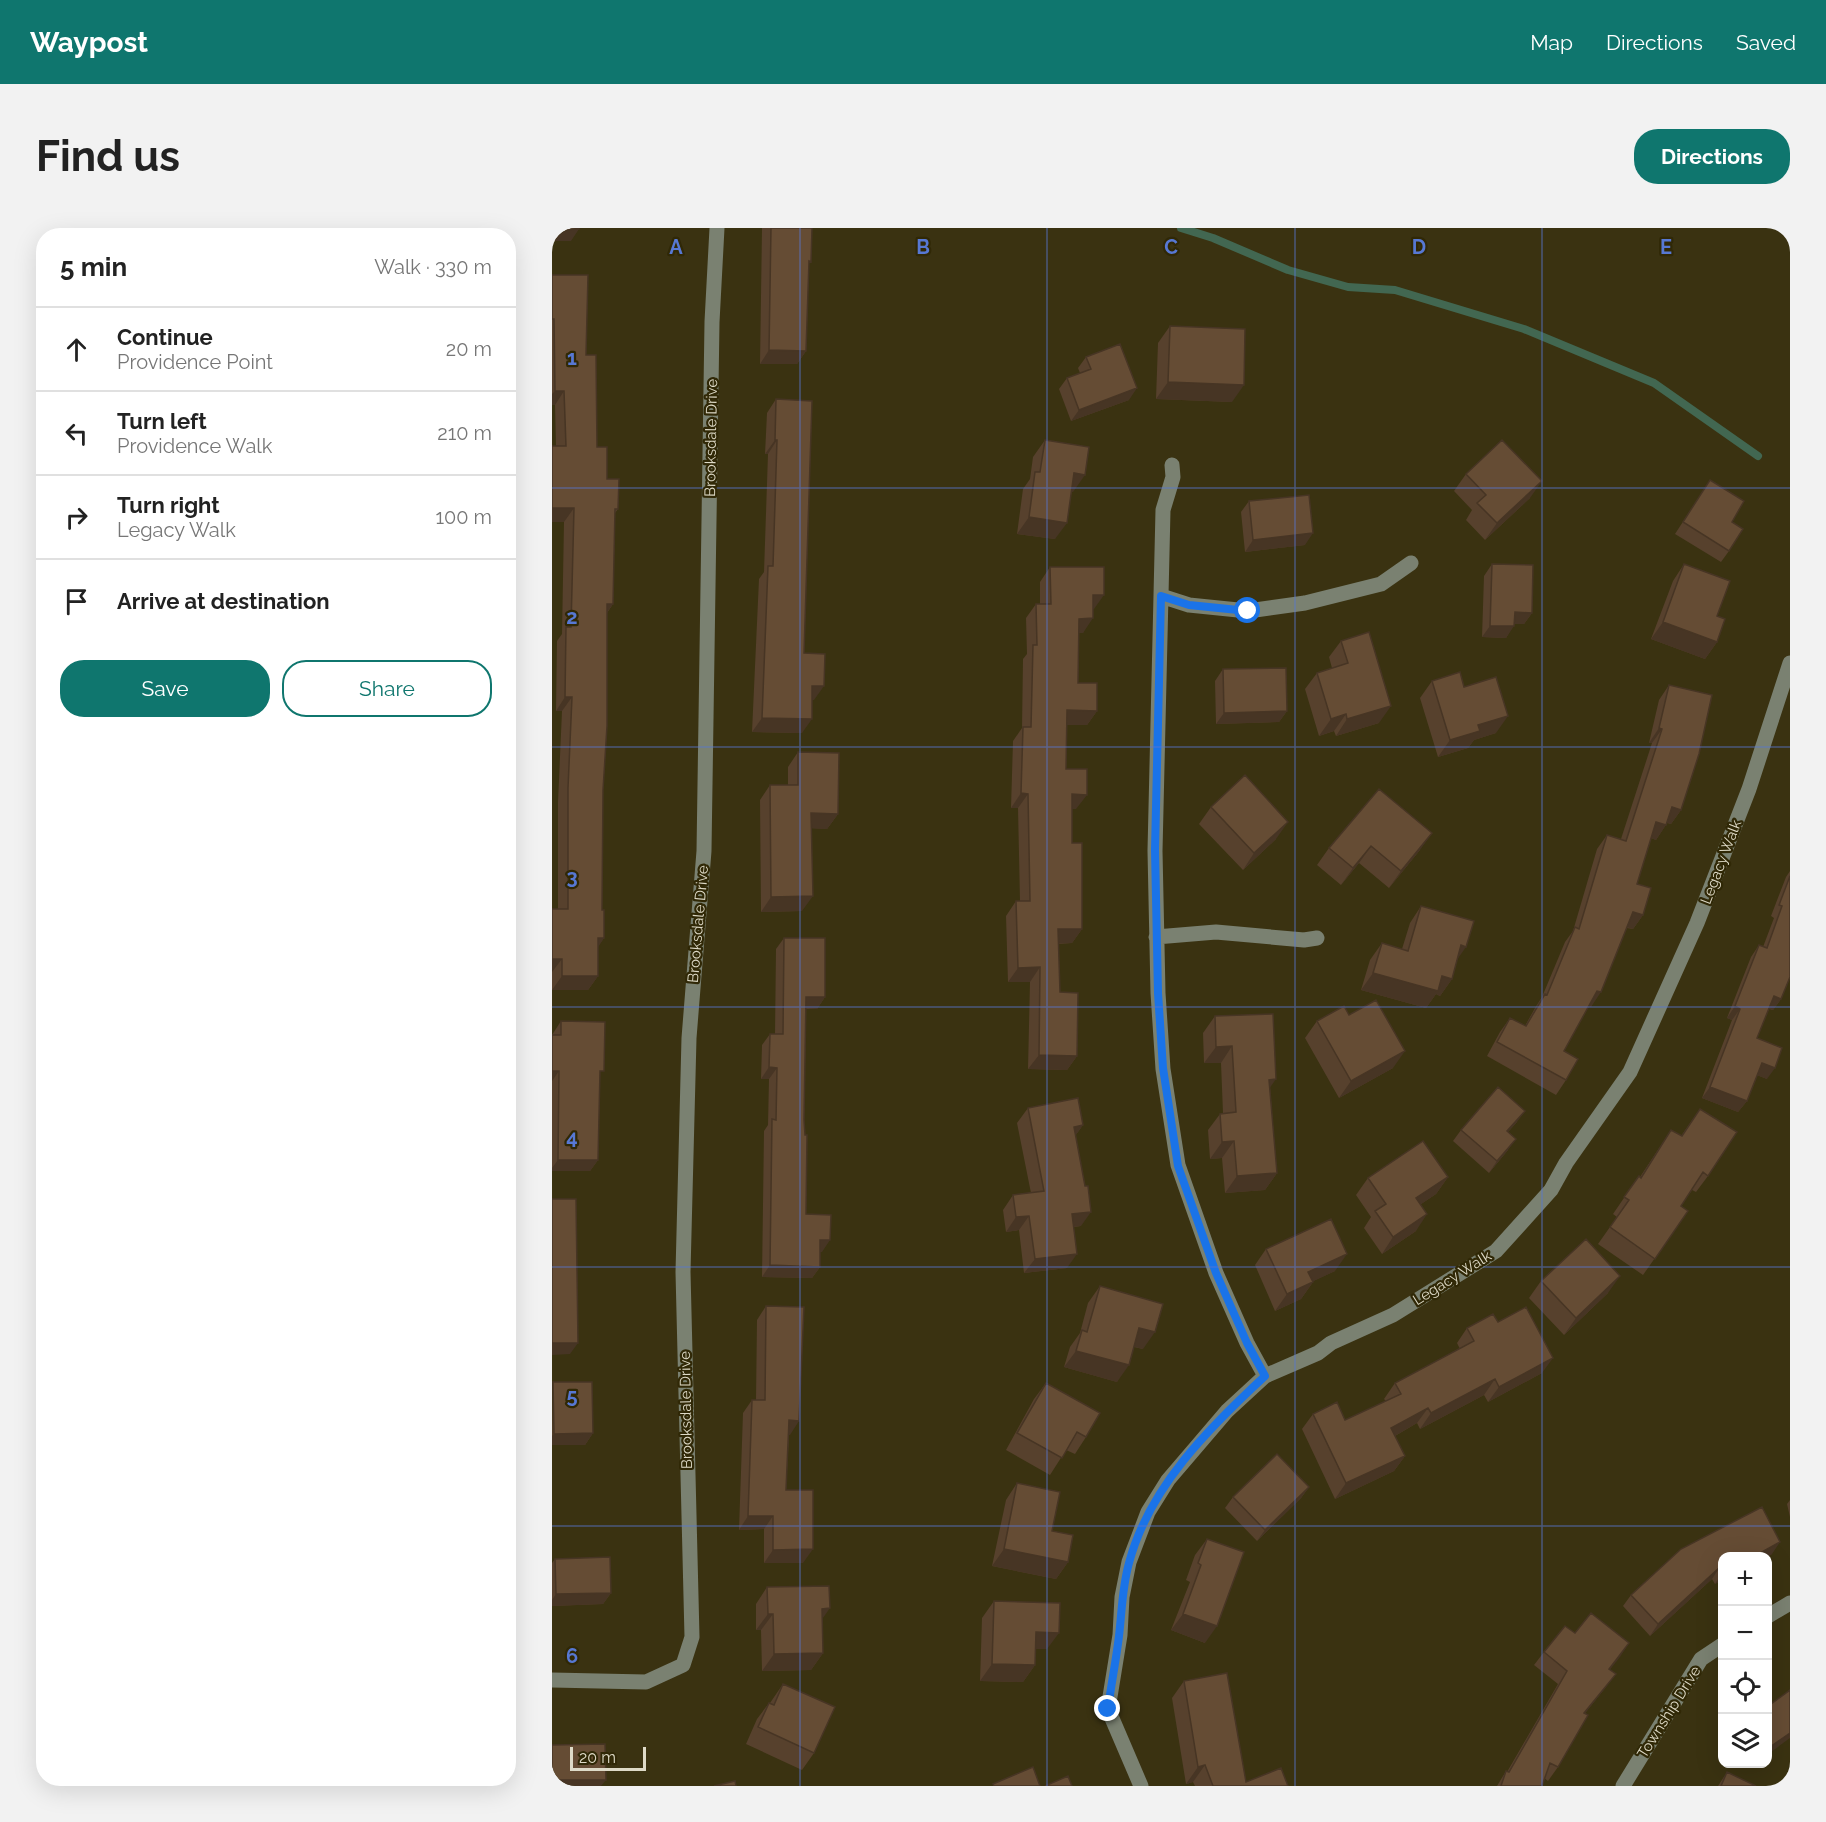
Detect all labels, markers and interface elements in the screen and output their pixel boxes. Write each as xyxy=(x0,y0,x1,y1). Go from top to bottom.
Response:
text: Waypost xyxy=(30,26,148,59)
text: Map xyxy=(1530,30,1573,55)
text: Directions xyxy=(1606,30,1703,55)
text: Saved xyxy=(1736,30,1796,55)
button: Directions xyxy=(1634,129,1790,184)
text: Find us xyxy=(36,132,180,181)
text: A xyxy=(669,235,683,259)
text: B xyxy=(916,235,930,259)
text: C xyxy=(1164,235,1178,259)
text: D xyxy=(1412,235,1426,259)
text: E xyxy=(1660,235,1672,259)
text: 5 min xyxy=(60,252,127,282)
text: Walk · 330 m xyxy=(374,255,492,279)
text: Continue xyxy=(117,324,213,350)
icon: ahead xyxy=(60,333,93,366)
text: 20 m xyxy=(446,337,492,361)
text: 1 xyxy=(567,346,577,370)
text: Providence Point xyxy=(117,350,273,374)
street label: Brooksdale Drive xyxy=(701,379,721,497)
text: Turn left xyxy=(117,408,207,434)
icon: left xyxy=(60,417,93,450)
text: 210 m xyxy=(437,421,492,445)
text: Providence Walk xyxy=(117,434,272,458)
text: Turn right xyxy=(117,492,220,518)
icon: right xyxy=(60,501,93,534)
text: 100 m xyxy=(435,505,492,529)
text: Legacy Walk xyxy=(117,518,236,542)
icon: arrive xyxy=(60,585,93,618)
text: Arrive at destination xyxy=(117,588,330,614)
route start xyxy=(1234,597,1260,623)
text: 2 xyxy=(566,605,578,629)
button: Save xyxy=(60,660,270,717)
button: Share xyxy=(282,660,492,717)
street label: Legacy Walk xyxy=(1697,817,1745,907)
street label: Brooksdale Drive xyxy=(684,864,712,984)
text: 3 xyxy=(566,865,578,889)
text: 4 xyxy=(566,1125,578,1149)
street label: Legacy Walk xyxy=(1409,1247,1495,1309)
street label: Brooksdale Drive xyxy=(676,1351,696,1469)
text: 5 xyxy=(566,1384,578,1408)
map controls xyxy=(1718,1552,1772,1768)
button: + xyxy=(1718,1552,1772,1606)
button: − xyxy=(1718,1606,1772,1660)
text: 6 xyxy=(566,1644,578,1668)
button: locate xyxy=(1718,1660,1772,1714)
street label: Township Drive xyxy=(1633,1662,1705,1761)
route end xyxy=(1094,1695,1120,1721)
button: layers xyxy=(1718,1714,1772,1768)
scale bar xyxy=(570,1744,646,1772)
text: 20 m xyxy=(579,1748,616,1767)

